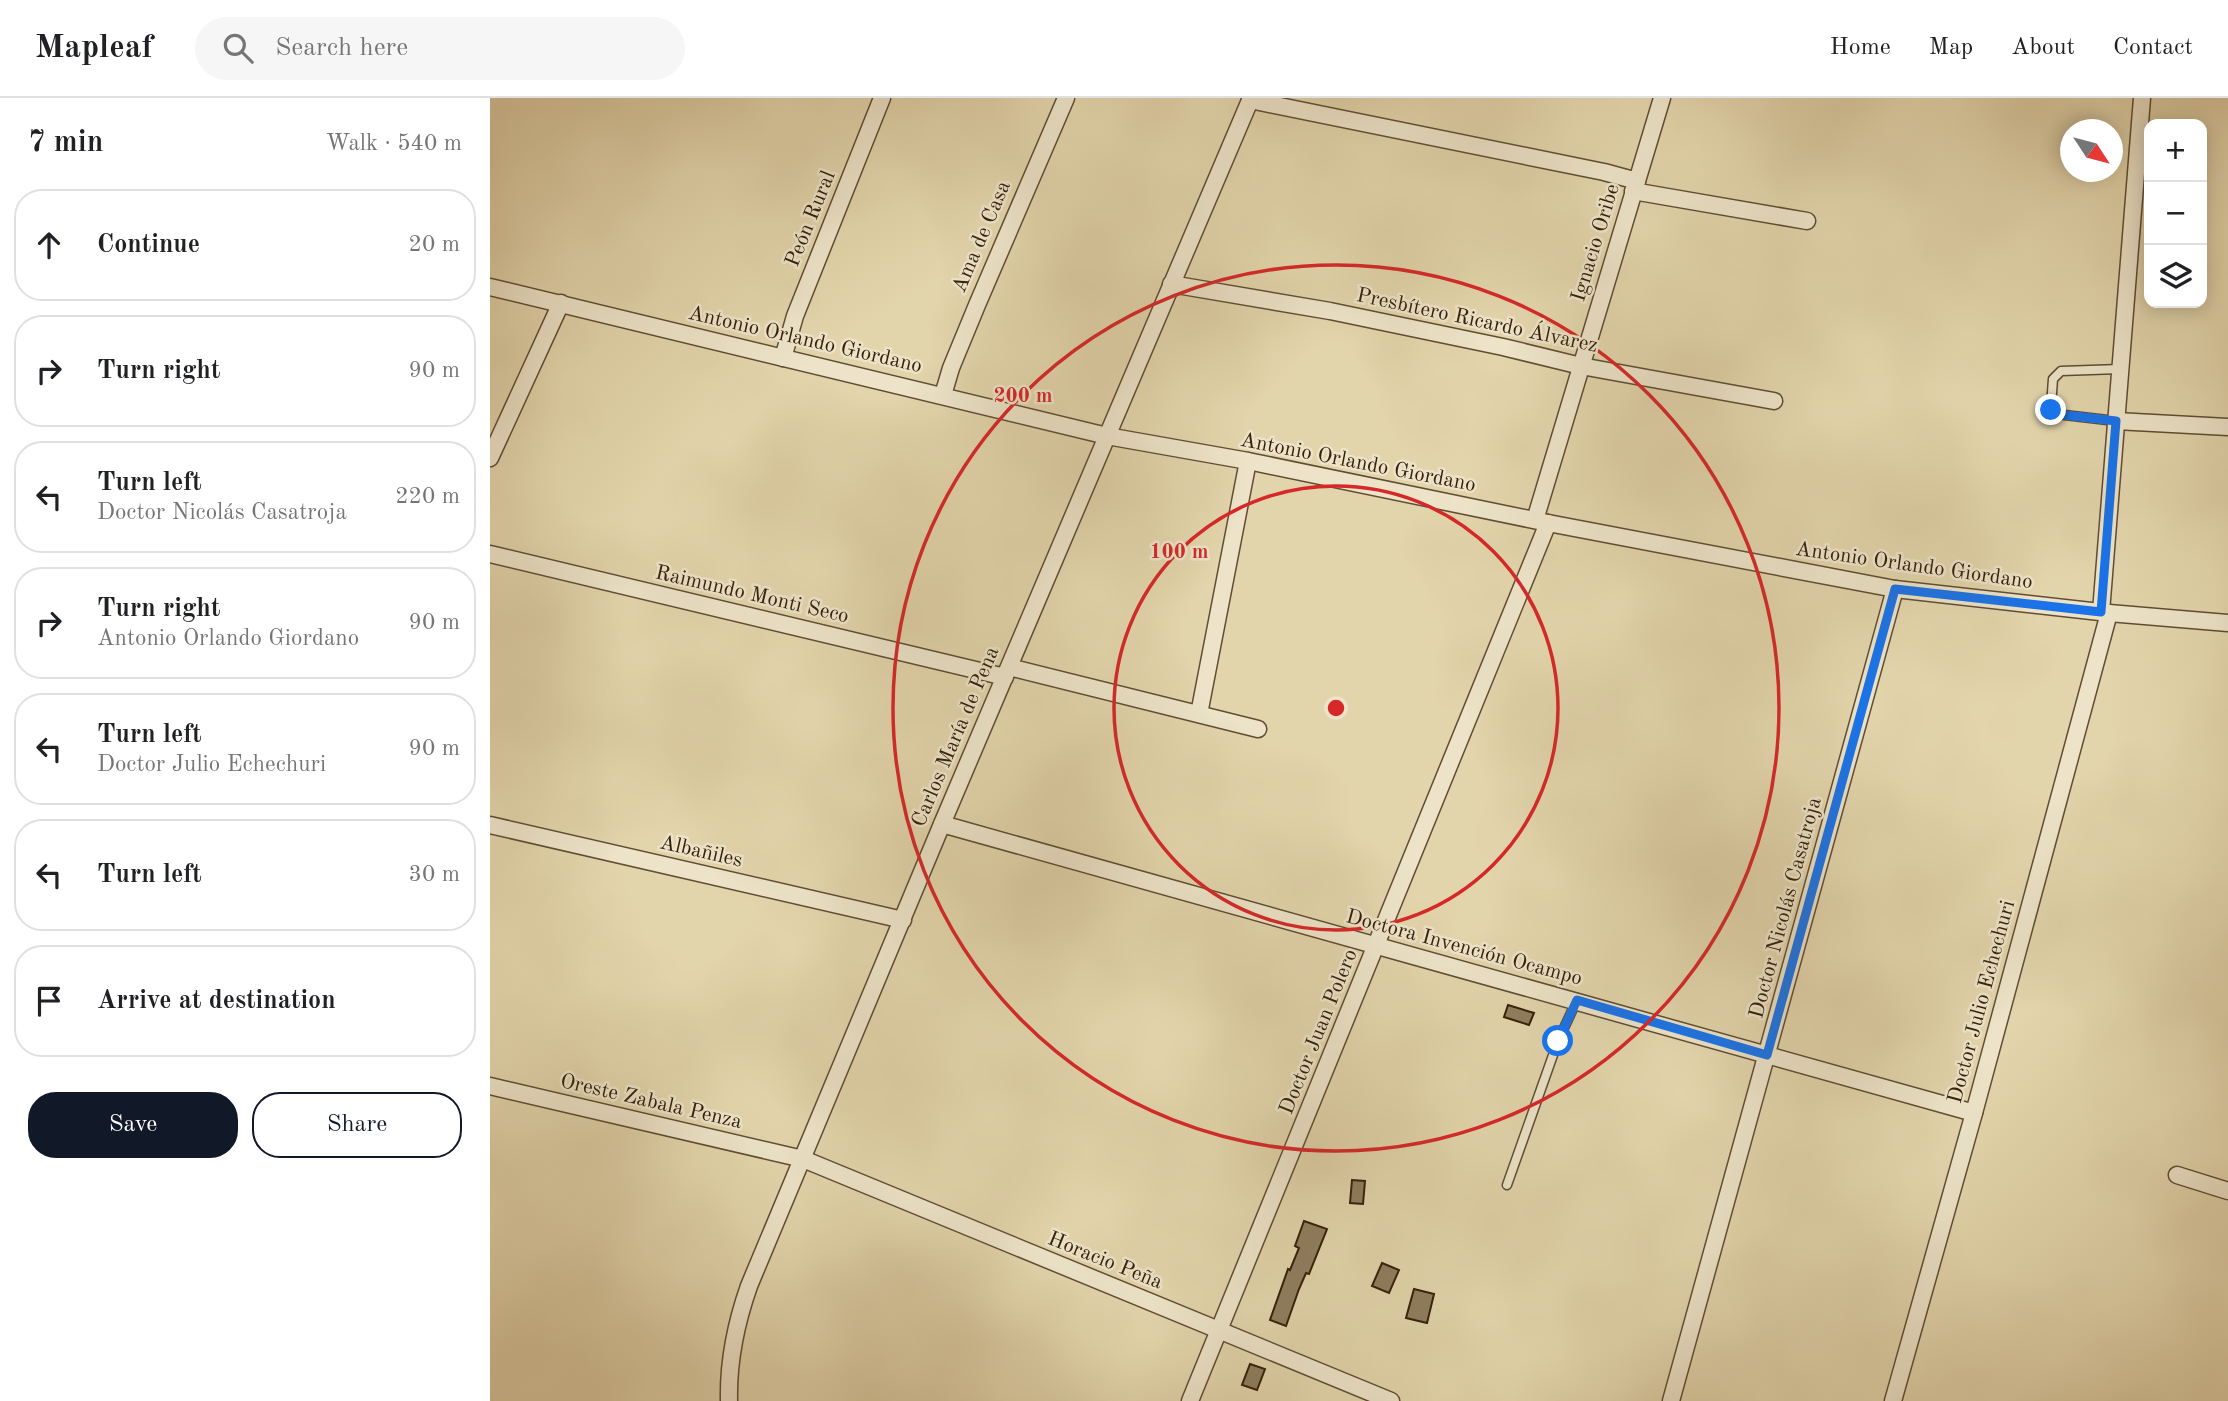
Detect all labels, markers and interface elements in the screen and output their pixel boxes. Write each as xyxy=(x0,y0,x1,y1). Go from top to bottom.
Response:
search box xyxy=(195,17,685,80)
icon: search xyxy=(219,29,257,67)
text: Mapleaf xyxy=(35,32,153,65)
text: Search here xyxy=(275,35,408,61)
text: Home xyxy=(1830,36,1891,60)
text: Map xyxy=(1929,36,1973,60)
text: About xyxy=(2011,36,2075,60)
text: Contact xyxy=(2113,36,2193,60)
north arrow xyxy=(2060,119,2123,182)
map controls xyxy=(2144,119,2207,308)
button: + xyxy=(2144,119,2207,182)
text: 7 min xyxy=(28,128,103,158)
text: Walk · 540 m xyxy=(326,132,462,155)
street label: Peón Rural xyxy=(782,168,840,270)
street label: Ama de Casa xyxy=(949,178,1015,296)
street label: Ignacio Oribe xyxy=(1568,182,1624,304)
button: − xyxy=(2144,182,2207,245)
icon: ahead xyxy=(30,226,68,264)
text: Continue xyxy=(97,232,200,258)
text: 20 m xyxy=(409,233,460,256)
button: layers xyxy=(2144,245,2207,308)
street label: Presbítero Ricardo Álvarez xyxy=(1354,281,1600,357)
street label: Antonio Orlando Giordano xyxy=(686,303,924,377)
icon: right xyxy=(30,352,68,390)
text: Turn right xyxy=(97,358,220,384)
text: 90 m xyxy=(409,359,460,382)
text: 200 m xyxy=(993,386,1053,407)
route end xyxy=(2035,394,2066,425)
street label: Antonio Orlando Giordano xyxy=(1239,430,1477,496)
text: Turn left xyxy=(97,470,202,496)
icon: left xyxy=(30,478,68,516)
text: 220 m xyxy=(395,485,460,508)
text: Doctor Nicolás Casatroja xyxy=(97,501,347,524)
street label: Antonio Orlando Giordano xyxy=(1794,539,2034,593)
text: 100 m xyxy=(1149,542,1209,563)
street label: Raimundo Monti Seco xyxy=(653,562,851,628)
text: Turn right xyxy=(97,596,220,622)
icon: right xyxy=(30,604,68,642)
text: 90 m xyxy=(409,611,460,634)
text: Antonio Orlando Giordano xyxy=(97,627,359,650)
street label: Carlos María de Pena xyxy=(908,644,1004,830)
centre of rings xyxy=(1324,696,1348,720)
text: Turn left xyxy=(97,722,202,748)
icon: left xyxy=(30,730,68,768)
text: 90 m xyxy=(409,737,460,760)
text: Doctor Julio Echechuri xyxy=(97,753,326,776)
street label: Doctor Nicolás Casatroja xyxy=(1746,795,1826,1021)
street label: Albañiles xyxy=(658,832,744,872)
icon: left xyxy=(30,856,68,894)
text: Turn left xyxy=(97,862,202,888)
text: 30 m xyxy=(409,863,460,886)
street label: Doctor Julio Echechuri xyxy=(1945,898,2019,1106)
street label: Doctora Invención Ocampo xyxy=(1343,906,1585,990)
street label: Doctor Juan Polero xyxy=(1276,946,1362,1118)
icon: arrive xyxy=(30,982,68,1020)
text: Arrive at destination xyxy=(97,988,336,1014)
route start xyxy=(1542,1025,1573,1056)
street label: Oreste Zabala Penza xyxy=(558,1071,744,1133)
button: Save xyxy=(28,1092,238,1158)
button: Share xyxy=(252,1092,462,1158)
street label: Horacio Peña xyxy=(1045,1228,1165,1294)

